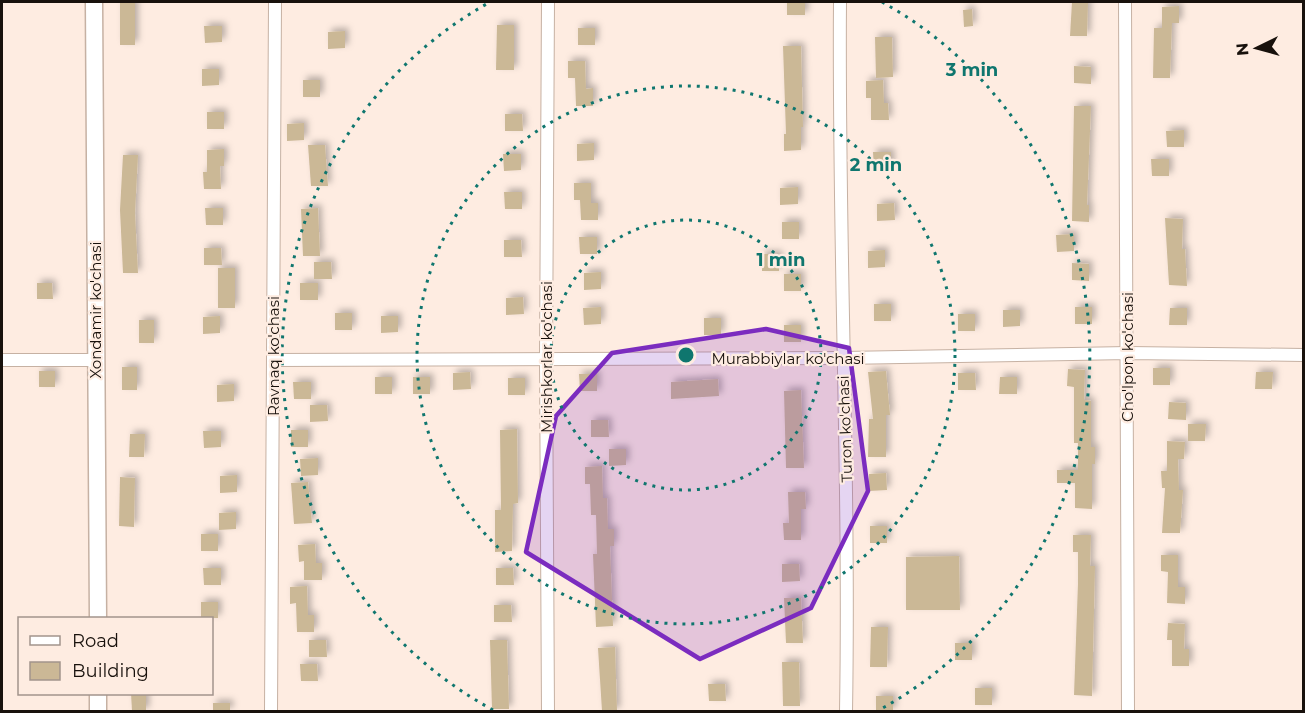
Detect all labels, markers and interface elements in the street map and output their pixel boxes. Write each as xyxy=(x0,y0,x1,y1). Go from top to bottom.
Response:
north arrow xyxy=(1227,18,1287,78)
text: N xyxy=(1233,42,1253,57)
text: 3 min xyxy=(945,59,998,81)
text: 2 min xyxy=(850,154,902,176)
street label: Xondamir ko'chasi xyxy=(86,241,105,379)
text: 1 min xyxy=(757,249,805,271)
street label: Mirishkorlar ko'chasi xyxy=(537,281,556,433)
street label: Cho'lpon ko'chasi xyxy=(1118,292,1137,422)
street label: Ravnaq ko'chasi xyxy=(264,296,283,416)
centre of rings xyxy=(676,345,696,365)
street label: Murabbiylar ko'chasi xyxy=(711,349,865,368)
street label: Turon ko'chasi xyxy=(834,375,856,483)
legend xyxy=(18,617,213,695)
text: Road xyxy=(72,630,119,652)
text: Building xyxy=(72,660,149,682)

